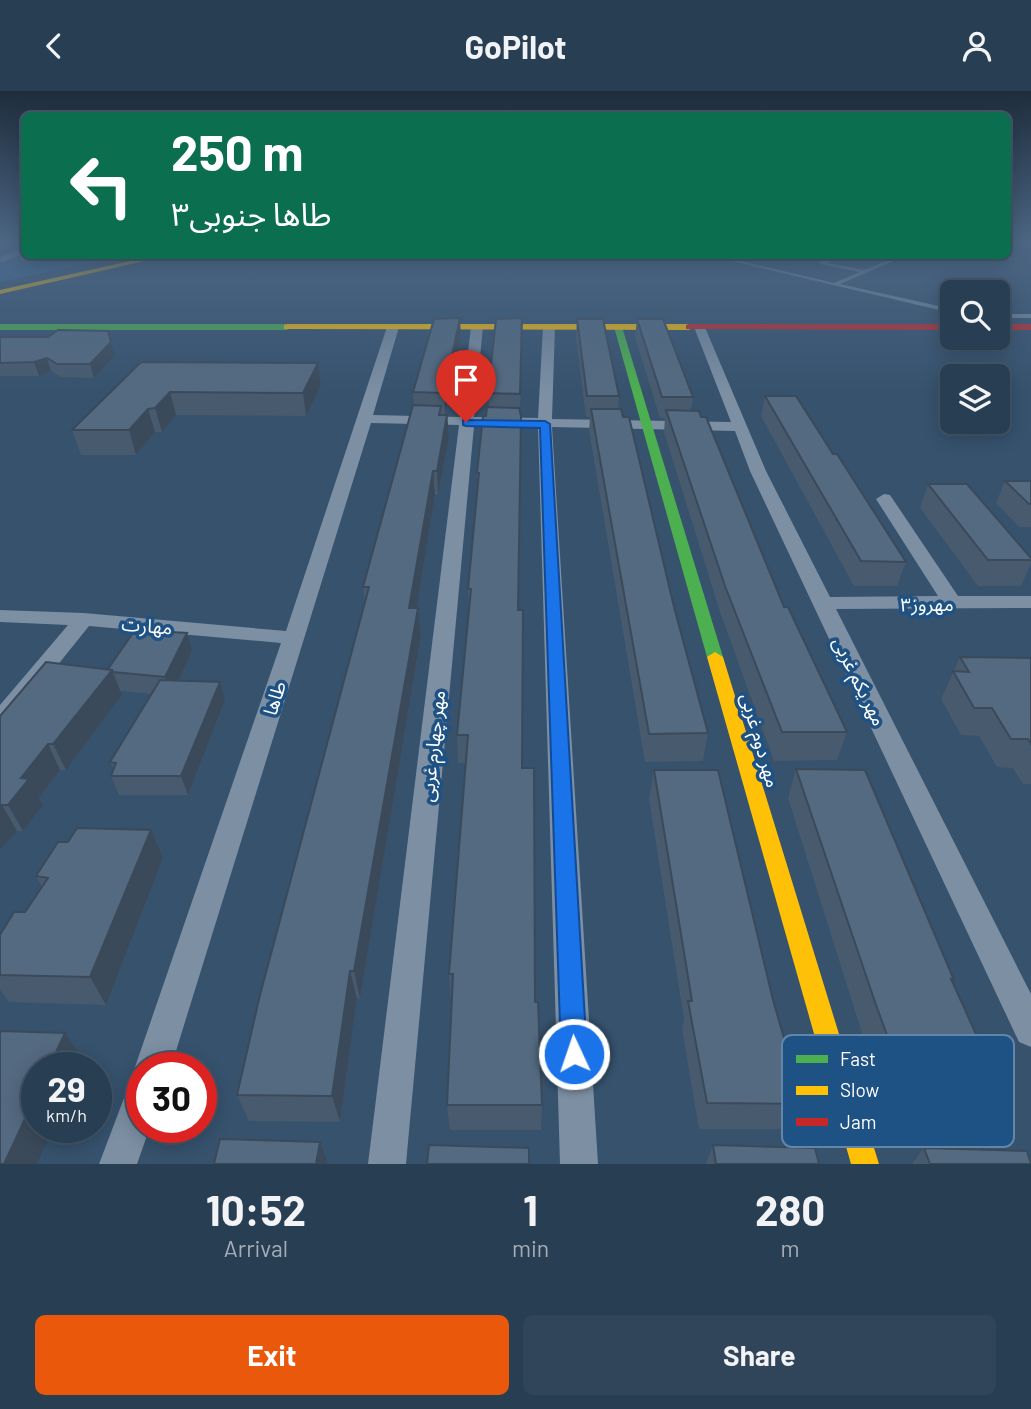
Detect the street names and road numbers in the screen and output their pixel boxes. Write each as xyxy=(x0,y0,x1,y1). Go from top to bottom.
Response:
street label: مهروز۳ xyxy=(900,592,954,616)
street label: مهارت xyxy=(121,611,173,640)
street label: مهر یکم غربی xyxy=(825,633,891,731)
street label: طاها xyxy=(258,678,290,718)
street label: مهر چهارم غربی xyxy=(415,689,453,803)
street label: مهر دوم غربی xyxy=(733,690,785,791)

